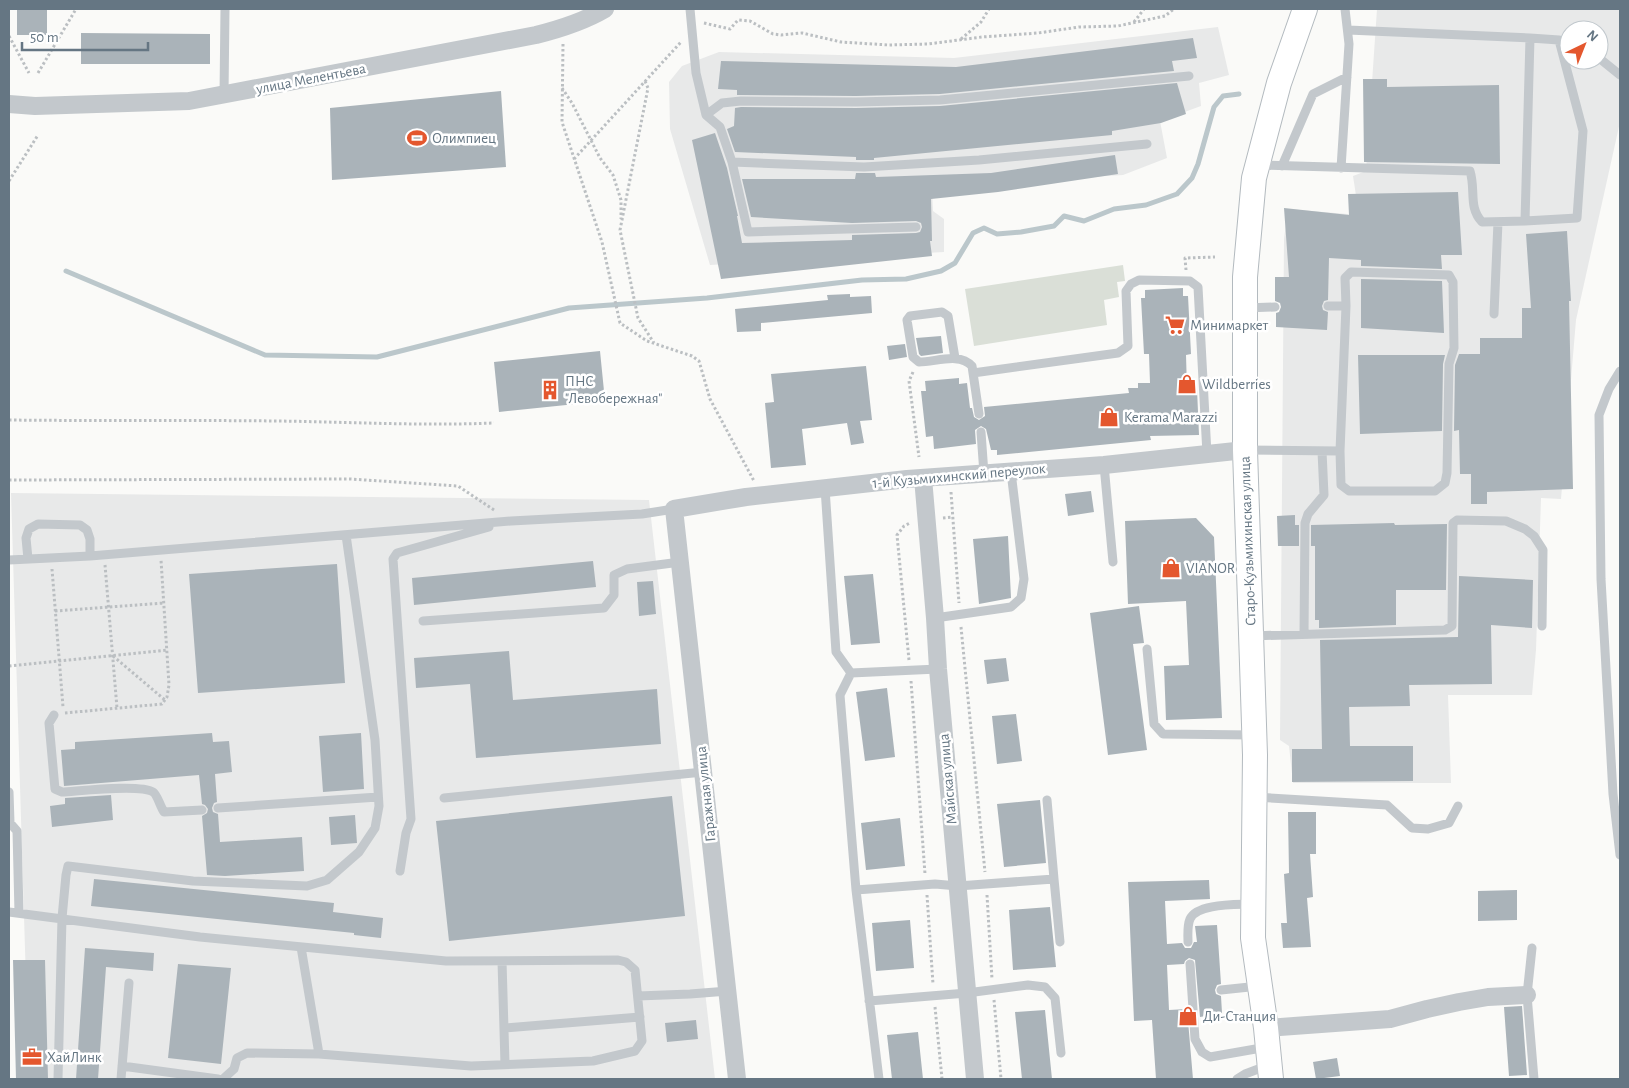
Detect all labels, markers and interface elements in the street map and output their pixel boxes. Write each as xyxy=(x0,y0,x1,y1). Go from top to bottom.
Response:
scale bar xyxy=(22,20,149,52)
north arrow xyxy=(1559,20,1609,70)
text: N xyxy=(1584,28,1601,45)
text: 50 m xyxy=(30,30,59,45)
street label: улица Мелентьева xyxy=(254,61,367,97)
sports icon: Олимпиец xyxy=(406,127,428,149)
place label: Олимпиец xyxy=(432,131,496,146)
supermarket icon: Минимаркет xyxy=(1164,314,1186,336)
place label: Минимаркет xyxy=(1190,318,1269,333)
shop icon: Wildberries xyxy=(1176,373,1198,395)
place label: ПНС "Левобережная" xyxy=(565,374,662,406)
place label: Wildberries xyxy=(1202,377,1271,392)
building icon: ПНС "Левобережная" xyxy=(539,379,561,401)
shop icon: Kerama Marazzi xyxy=(1098,406,1120,428)
place label: Kerama Marazzi xyxy=(1124,410,1218,425)
street label: Старо-Кузьмихинская улица xyxy=(1238,456,1258,626)
street label: 1-й Кузьмихинский переулок xyxy=(872,461,1046,491)
shop icon: VIANOR xyxy=(1160,557,1182,579)
place label: VIANOR xyxy=(1186,561,1235,576)
street label: Майская улица xyxy=(937,733,959,825)
street label: Гаражная улица xyxy=(694,745,718,843)
shop icon: Ди-Станция xyxy=(1177,1005,1199,1027)
place label: Ди-Станция xyxy=(1203,1009,1276,1024)
office icon: ХайЛинк xyxy=(21,1046,43,1068)
place label: ХайЛинк xyxy=(47,1050,102,1065)

